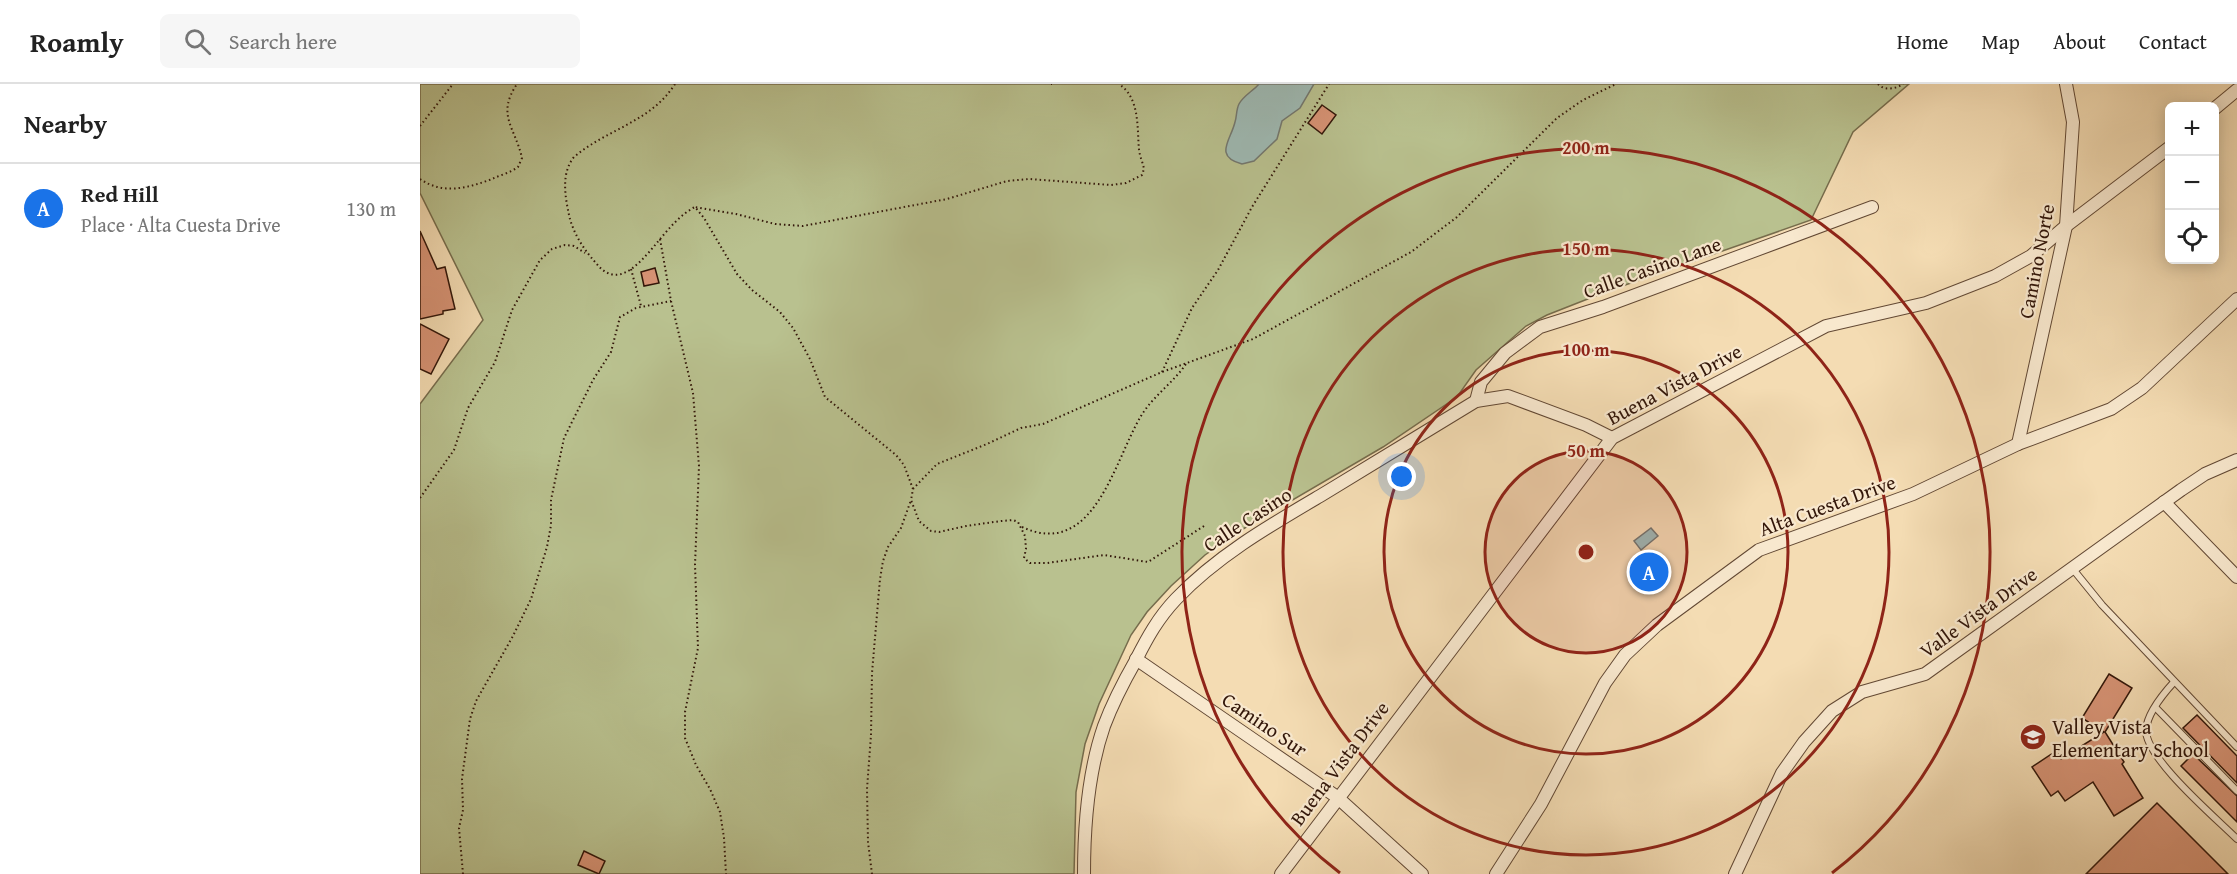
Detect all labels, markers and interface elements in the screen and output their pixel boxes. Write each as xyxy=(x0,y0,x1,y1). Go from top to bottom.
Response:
search box xyxy=(160,14,580,68)
text: Roamly xyxy=(30,21,124,62)
icon: search xyxy=(181,25,214,58)
text: Search here xyxy=(229,25,337,57)
text: Home xyxy=(1897,26,1948,57)
text: Map xyxy=(1981,26,2020,57)
text: About xyxy=(2053,26,2106,57)
text: Contact xyxy=(2139,26,2207,57)
map controls xyxy=(2165,102,2219,264)
button: + xyxy=(2165,102,2219,156)
text: Nearby xyxy=(24,104,107,143)
text: 200 m xyxy=(1562,134,1610,161)
button: − xyxy=(2165,156,2219,210)
text: Red Hill xyxy=(81,178,159,210)
text: A xyxy=(37,194,50,223)
text: 130 m xyxy=(346,194,396,223)
street label: Camino Norte xyxy=(2011,201,2061,321)
text: Place · Alta Cuesta Drive xyxy=(81,210,281,239)
button: locate xyxy=(2165,210,2219,264)
street label: Calle Casino Lane xyxy=(1579,229,1725,305)
text: 150 m xyxy=(1562,235,1610,262)
text: 100 m xyxy=(1562,336,1610,363)
street label: Buena Vista Drive xyxy=(1601,336,1747,432)
text: 50 m xyxy=(1567,437,1606,464)
your location xyxy=(1387,462,1416,491)
street label: Alta Cuesta Drive xyxy=(1755,467,1899,543)
street label: Calle Casino xyxy=(1197,479,1297,559)
centre of rings xyxy=(1576,542,1596,562)
pin: A xyxy=(1630,550,1668,594)
street label: Valle Vista Drive xyxy=(1913,559,2043,665)
street label: Camino Sur xyxy=(1217,685,1313,763)
street label: Buena Vista Drive xyxy=(1283,695,1395,831)
place label: Valley Vista Elementary School xyxy=(2052,712,2209,764)
school or university icon: Valley Vista Elementary School xyxy=(2018,722,2048,752)

